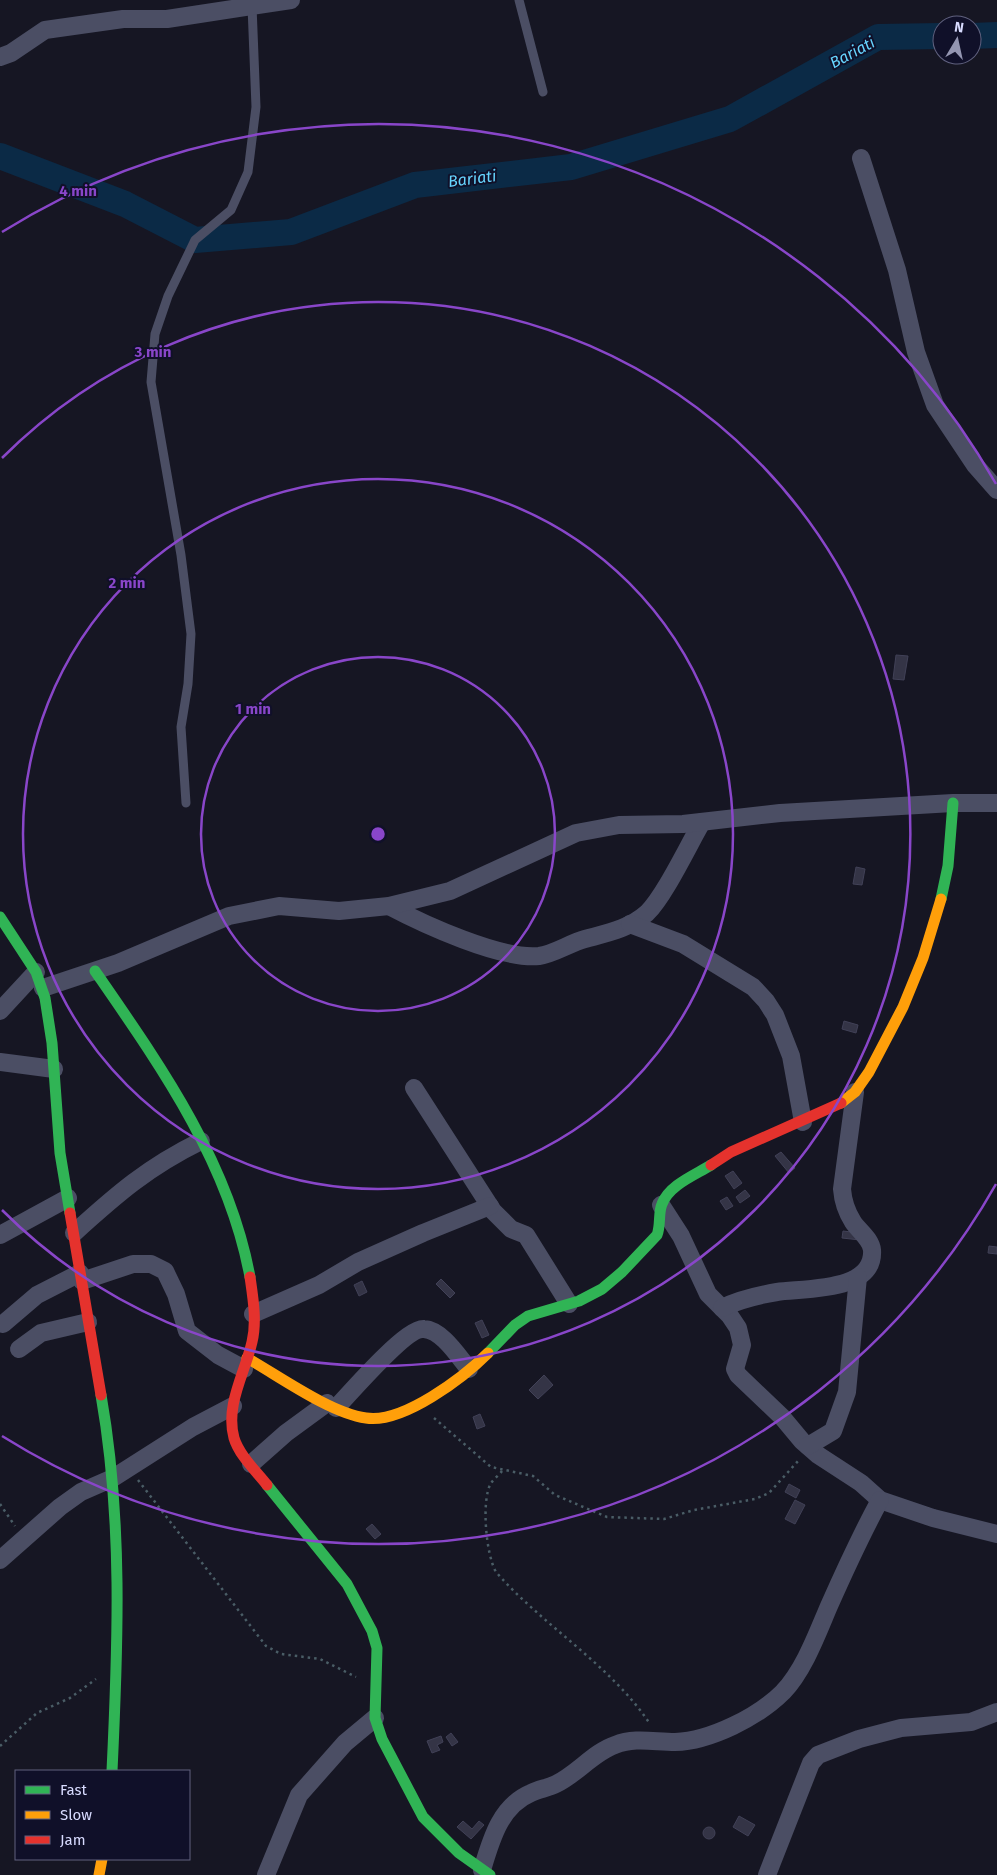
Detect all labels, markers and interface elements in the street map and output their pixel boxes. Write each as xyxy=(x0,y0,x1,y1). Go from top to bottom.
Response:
north arrow xyxy=(932,15,982,65)
text: N xyxy=(953,19,965,37)
water label: Bariati xyxy=(826,32,879,72)
water label: Bariati xyxy=(447,166,498,191)
text: 4 min xyxy=(59,182,97,200)
text: 3 min xyxy=(134,343,171,361)
text: 2 min xyxy=(109,574,145,592)
text: 1 min xyxy=(235,700,271,718)
centre of rings xyxy=(369,825,387,843)
legend xyxy=(15,1770,190,1860)
text: Fast xyxy=(60,1781,87,1799)
text: Slow xyxy=(60,1806,92,1824)
text: Jam xyxy=(60,1831,86,1849)

